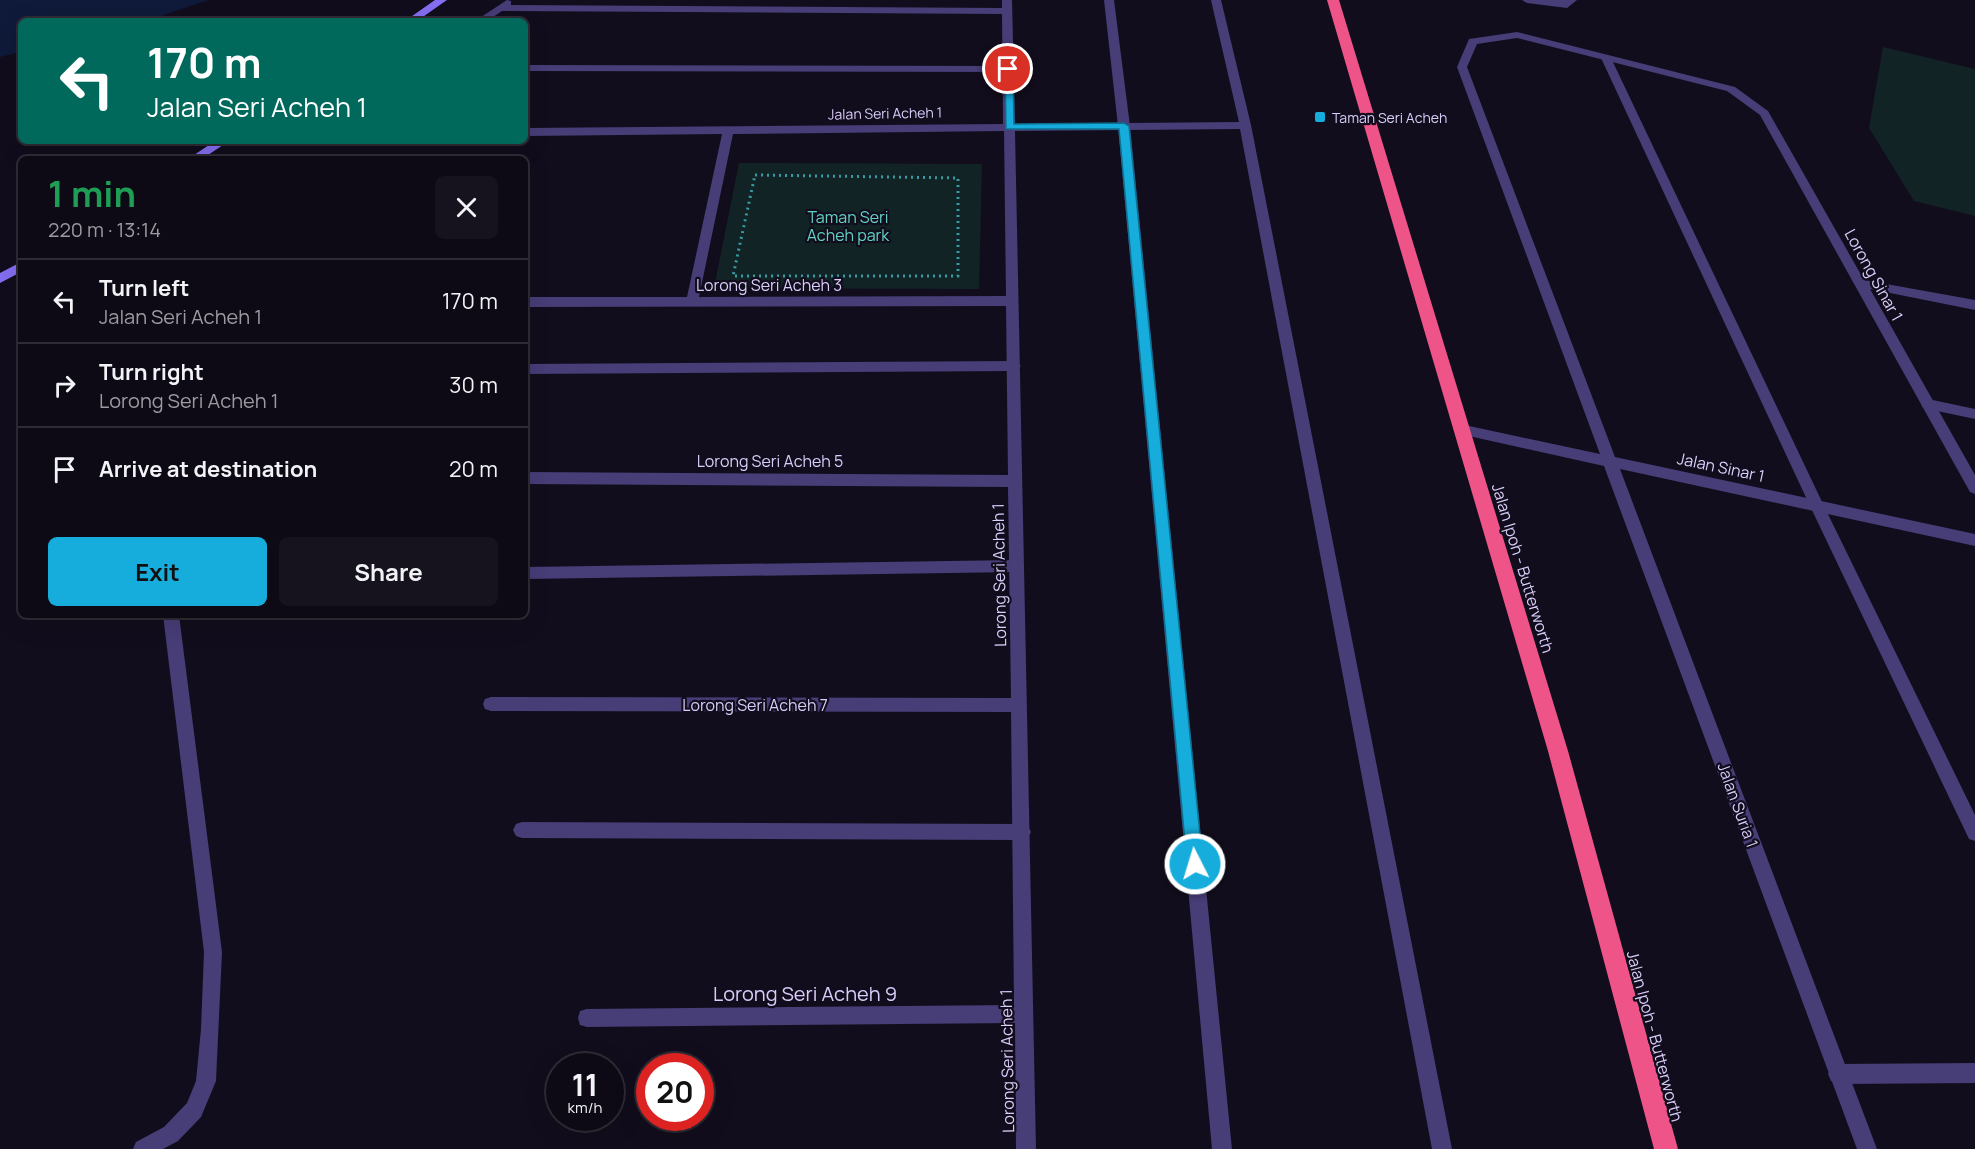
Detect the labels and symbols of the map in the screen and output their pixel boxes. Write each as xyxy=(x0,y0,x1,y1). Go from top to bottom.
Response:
pin xyxy=(982,43,1033,94)
street label: Jalan Seri Acheh 1 xyxy=(828,103,942,123)
place label: Taman Seri Acheh xyxy=(1332,108,1447,127)
marker: Taman Seri Acheh xyxy=(1313,110,1327,124)
park label: Taman Seri Acheh park xyxy=(807,206,890,246)
street label: Lorong Sinar 1 xyxy=(1840,225,1908,325)
street label: Lorong Seri Acheh 3 xyxy=(696,274,842,296)
street label: Jalan Sinar 1 xyxy=(1675,447,1767,487)
street label: Lorong Seri Acheh 5 xyxy=(697,450,843,472)
street label: Jalan Ipoh - Butterworth xyxy=(1487,480,1559,656)
street label: Lorong Seri Acheh 1 xyxy=(987,503,1011,647)
street label: Lorong Seri Acheh 7 xyxy=(682,694,828,716)
street label: Jalan Suria 1 xyxy=(1712,759,1764,851)
position arrow xyxy=(1163,832,1227,896)
street label: Jalan Ipoh - Butterworth xyxy=(1622,948,1688,1124)
street label: Lorong Seri Acheh 9 xyxy=(713,980,897,1007)
street label: Lorong Seri Acheh 1 xyxy=(995,989,1019,1133)
speed limit sign: 20 xyxy=(636,1053,714,1131)

